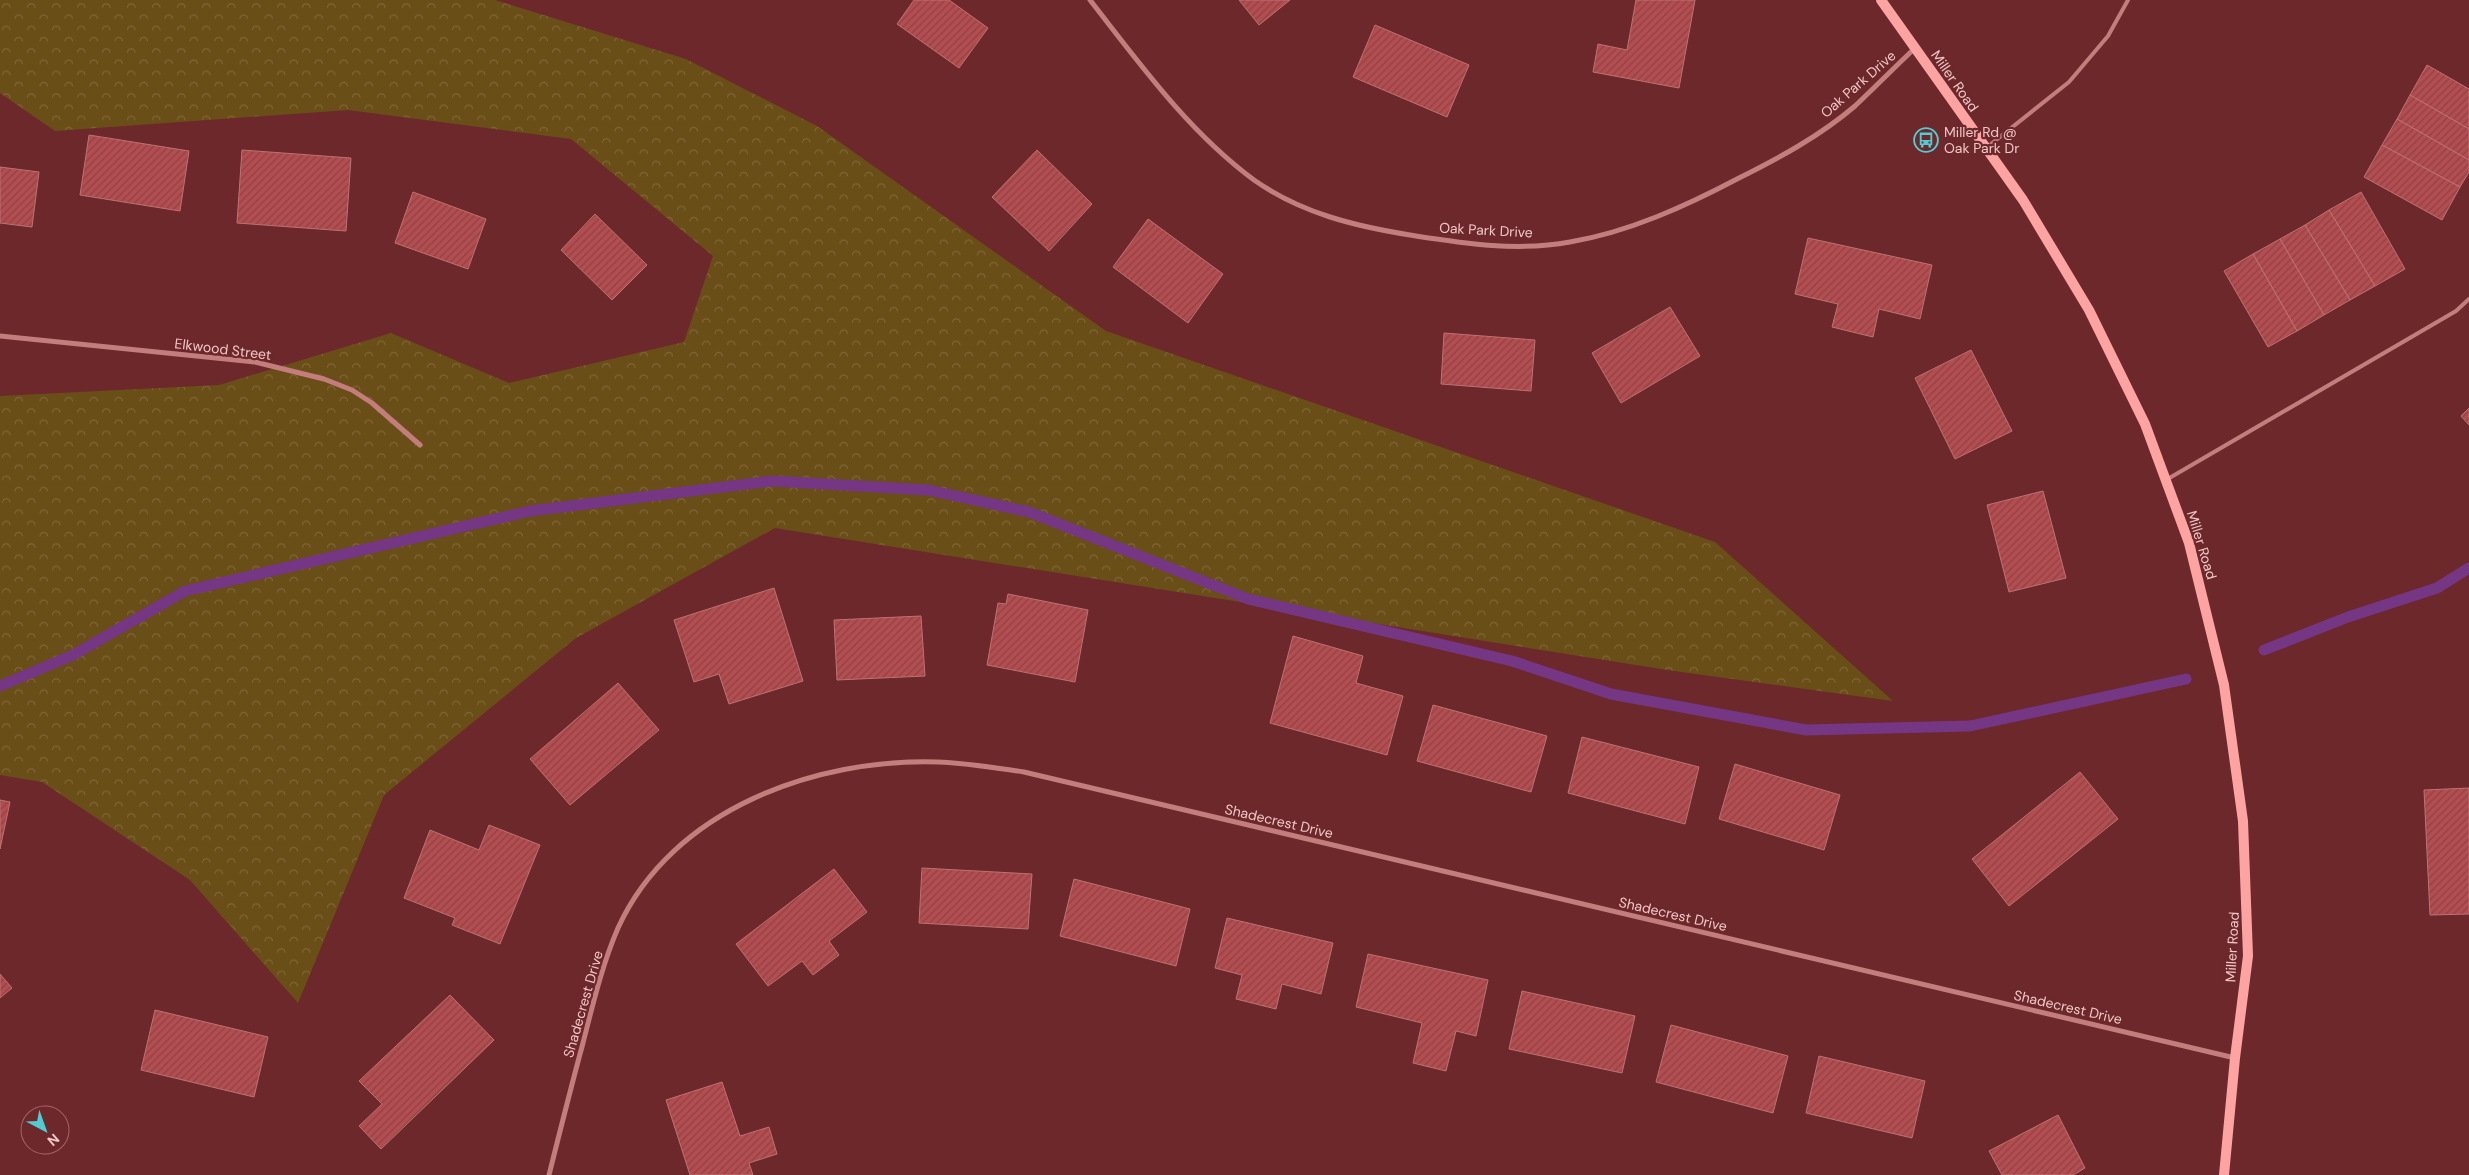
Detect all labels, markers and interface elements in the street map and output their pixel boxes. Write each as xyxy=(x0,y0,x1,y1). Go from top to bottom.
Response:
street label: Oak Park Drive xyxy=(1817,46,1899,122)
street label: Miller Road xyxy=(1927,47,1983,115)
place label: Miller Rd @ Oak Park Dr xyxy=(1944,123,2019,157)
bus stop icon: Miller Rd @ Oak Park Dr xyxy=(1913,127,1939,153)
street label: Oak Park Drive xyxy=(1439,219,1533,241)
street label: Elkwood Street xyxy=(174,334,272,364)
street label: Miller Road xyxy=(2183,509,2221,581)
street label: Shadecrest Drive xyxy=(1223,800,1335,842)
street label: Shadecrest Drive xyxy=(1617,893,1729,935)
street label: Miller Road xyxy=(2221,911,2243,983)
street label: Shadecrest Drive xyxy=(559,948,607,1060)
street label: Shadecrest Drive xyxy=(2012,986,2124,1028)
north arrow xyxy=(20,1105,70,1155)
text: N xyxy=(44,1130,63,1150)

